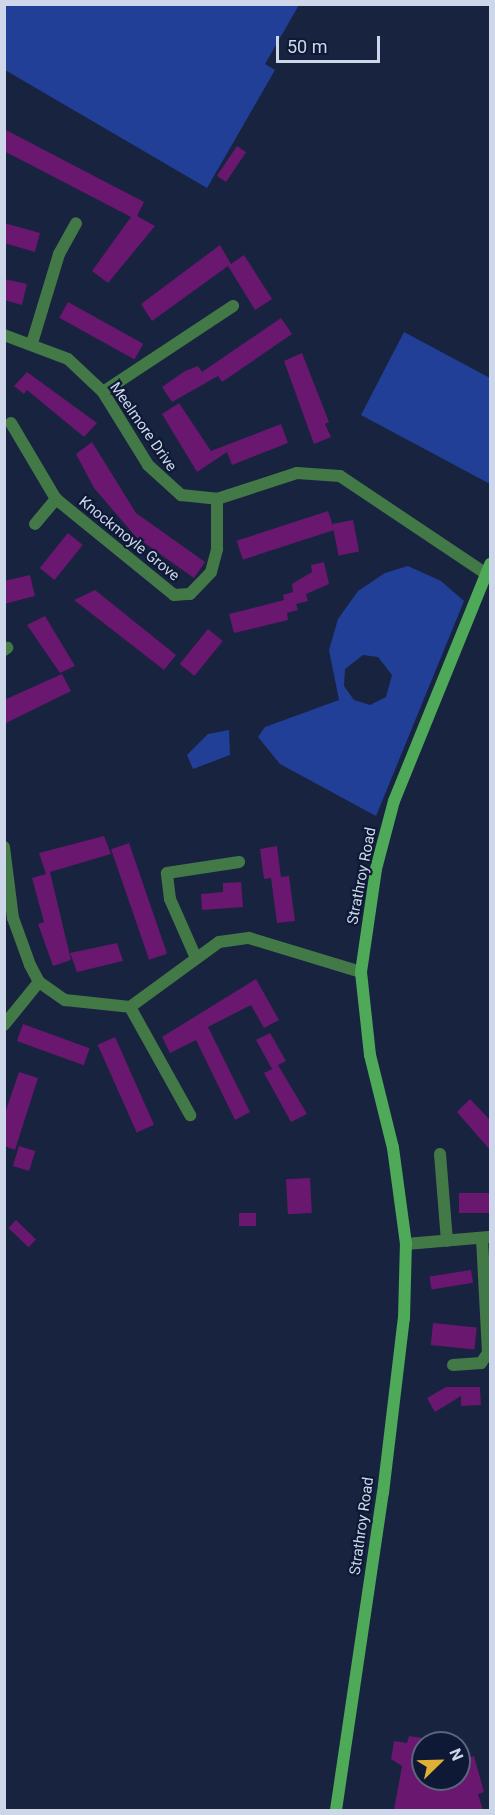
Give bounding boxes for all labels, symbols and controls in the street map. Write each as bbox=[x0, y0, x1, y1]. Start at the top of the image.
scale bar bbox=[279, 24, 382, 62]
text: 50 m bbox=[287, 36, 327, 57]
street label: Meelmore Drive bbox=[106, 379, 180, 475]
street label: Knockmoyle Grove bbox=[75, 493, 183, 585]
street label: Strathroy Road bbox=[344, 826, 380, 926]
street label: Strathroy Road bbox=[346, 1476, 378, 1576]
north arrow bbox=[411, 1731, 471, 1791]
text: N bbox=[445, 1746, 467, 1763]

